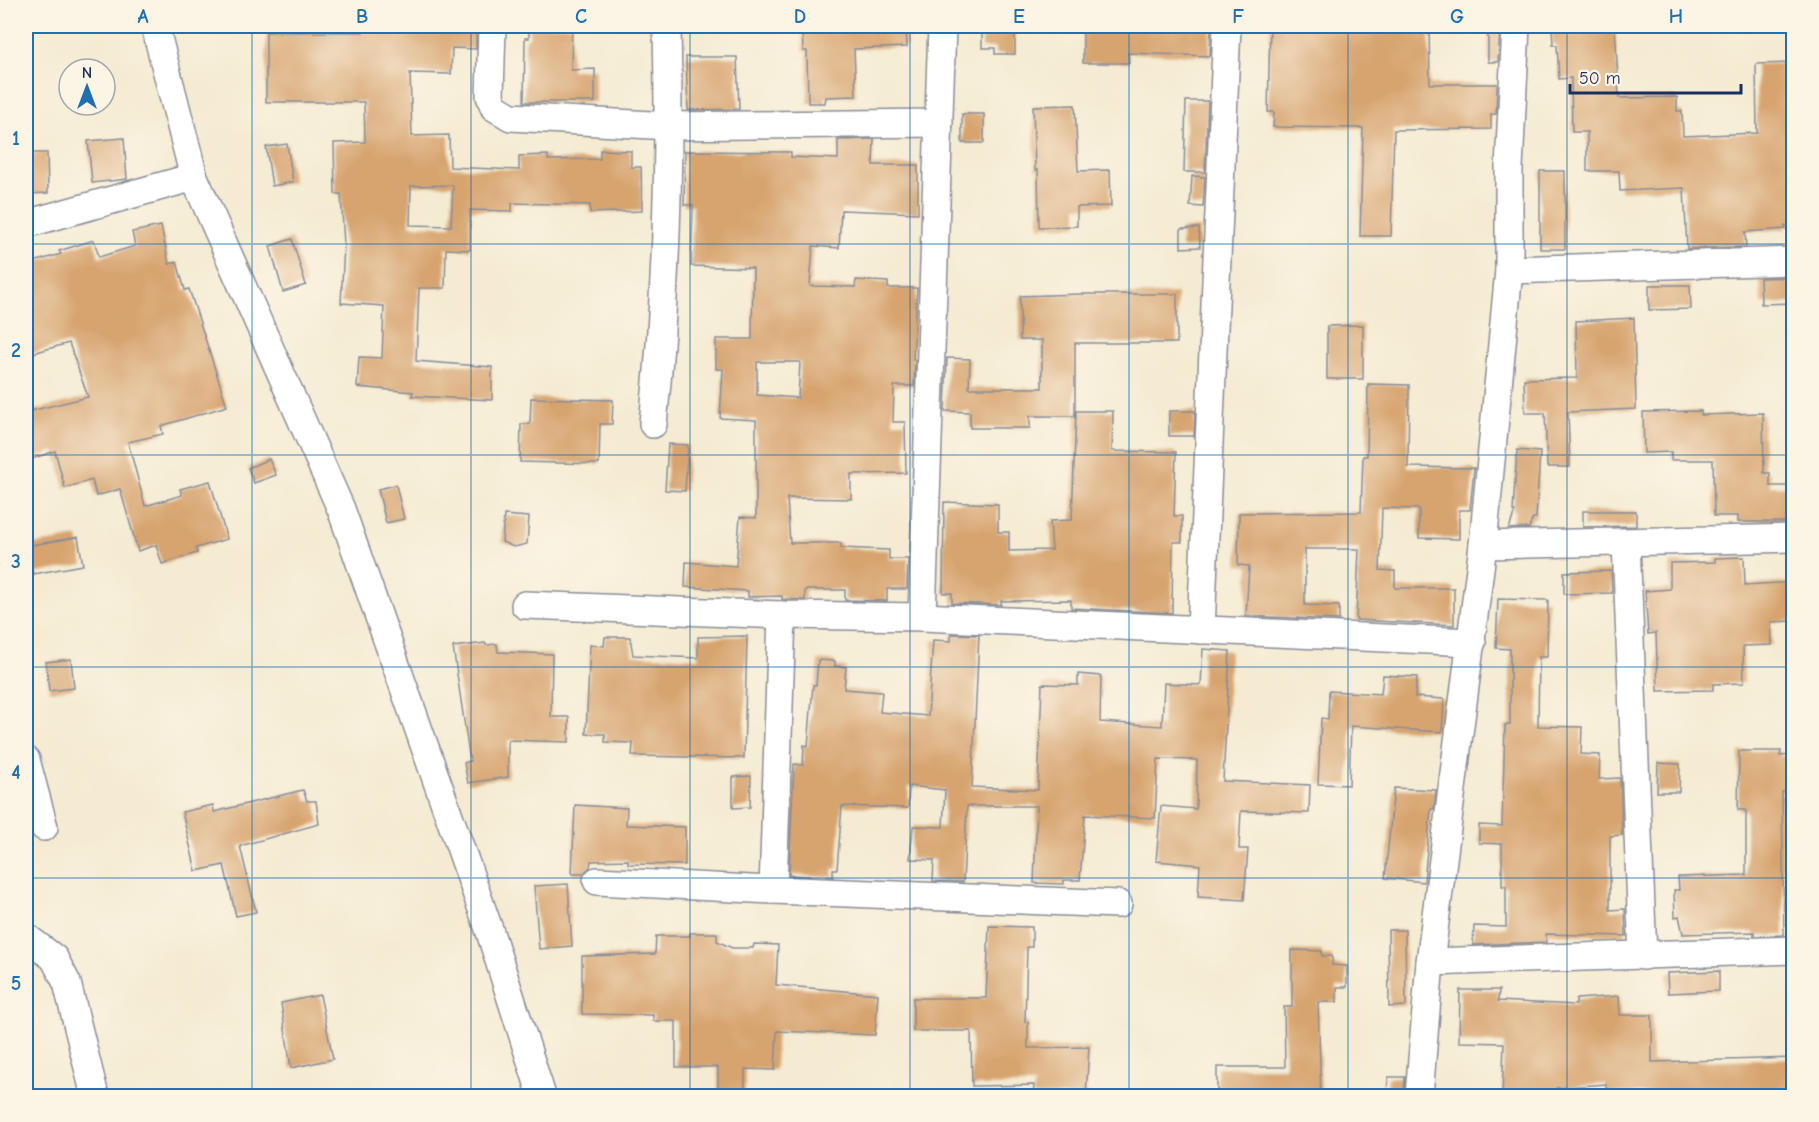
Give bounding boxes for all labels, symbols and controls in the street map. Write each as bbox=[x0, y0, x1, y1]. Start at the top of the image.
text: A bbox=[137, 5, 149, 28]
text: B bbox=[356, 5, 368, 28]
text: C bbox=[575, 5, 587, 28]
text: D bbox=[794, 5, 806, 28]
text: E bbox=[1013, 5, 1025, 28]
text: F bbox=[1232, 5, 1244, 28]
text: G bbox=[1450, 5, 1464, 28]
text: H bbox=[1669, 5, 1683, 28]
north arrow bbox=[57, 57, 117, 117]
scale bar bbox=[1570, 57, 1741, 95]
text: N bbox=[82, 64, 92, 82]
text: 50 m bbox=[1579, 68, 1621, 89]
text: 1 bbox=[12, 127, 20, 150]
text: 2 bbox=[11, 339, 21, 362]
text: 3 bbox=[11, 550, 21, 573]
text: 4 bbox=[11, 761, 21, 784]
text: 5 bbox=[11, 972, 21, 995]

